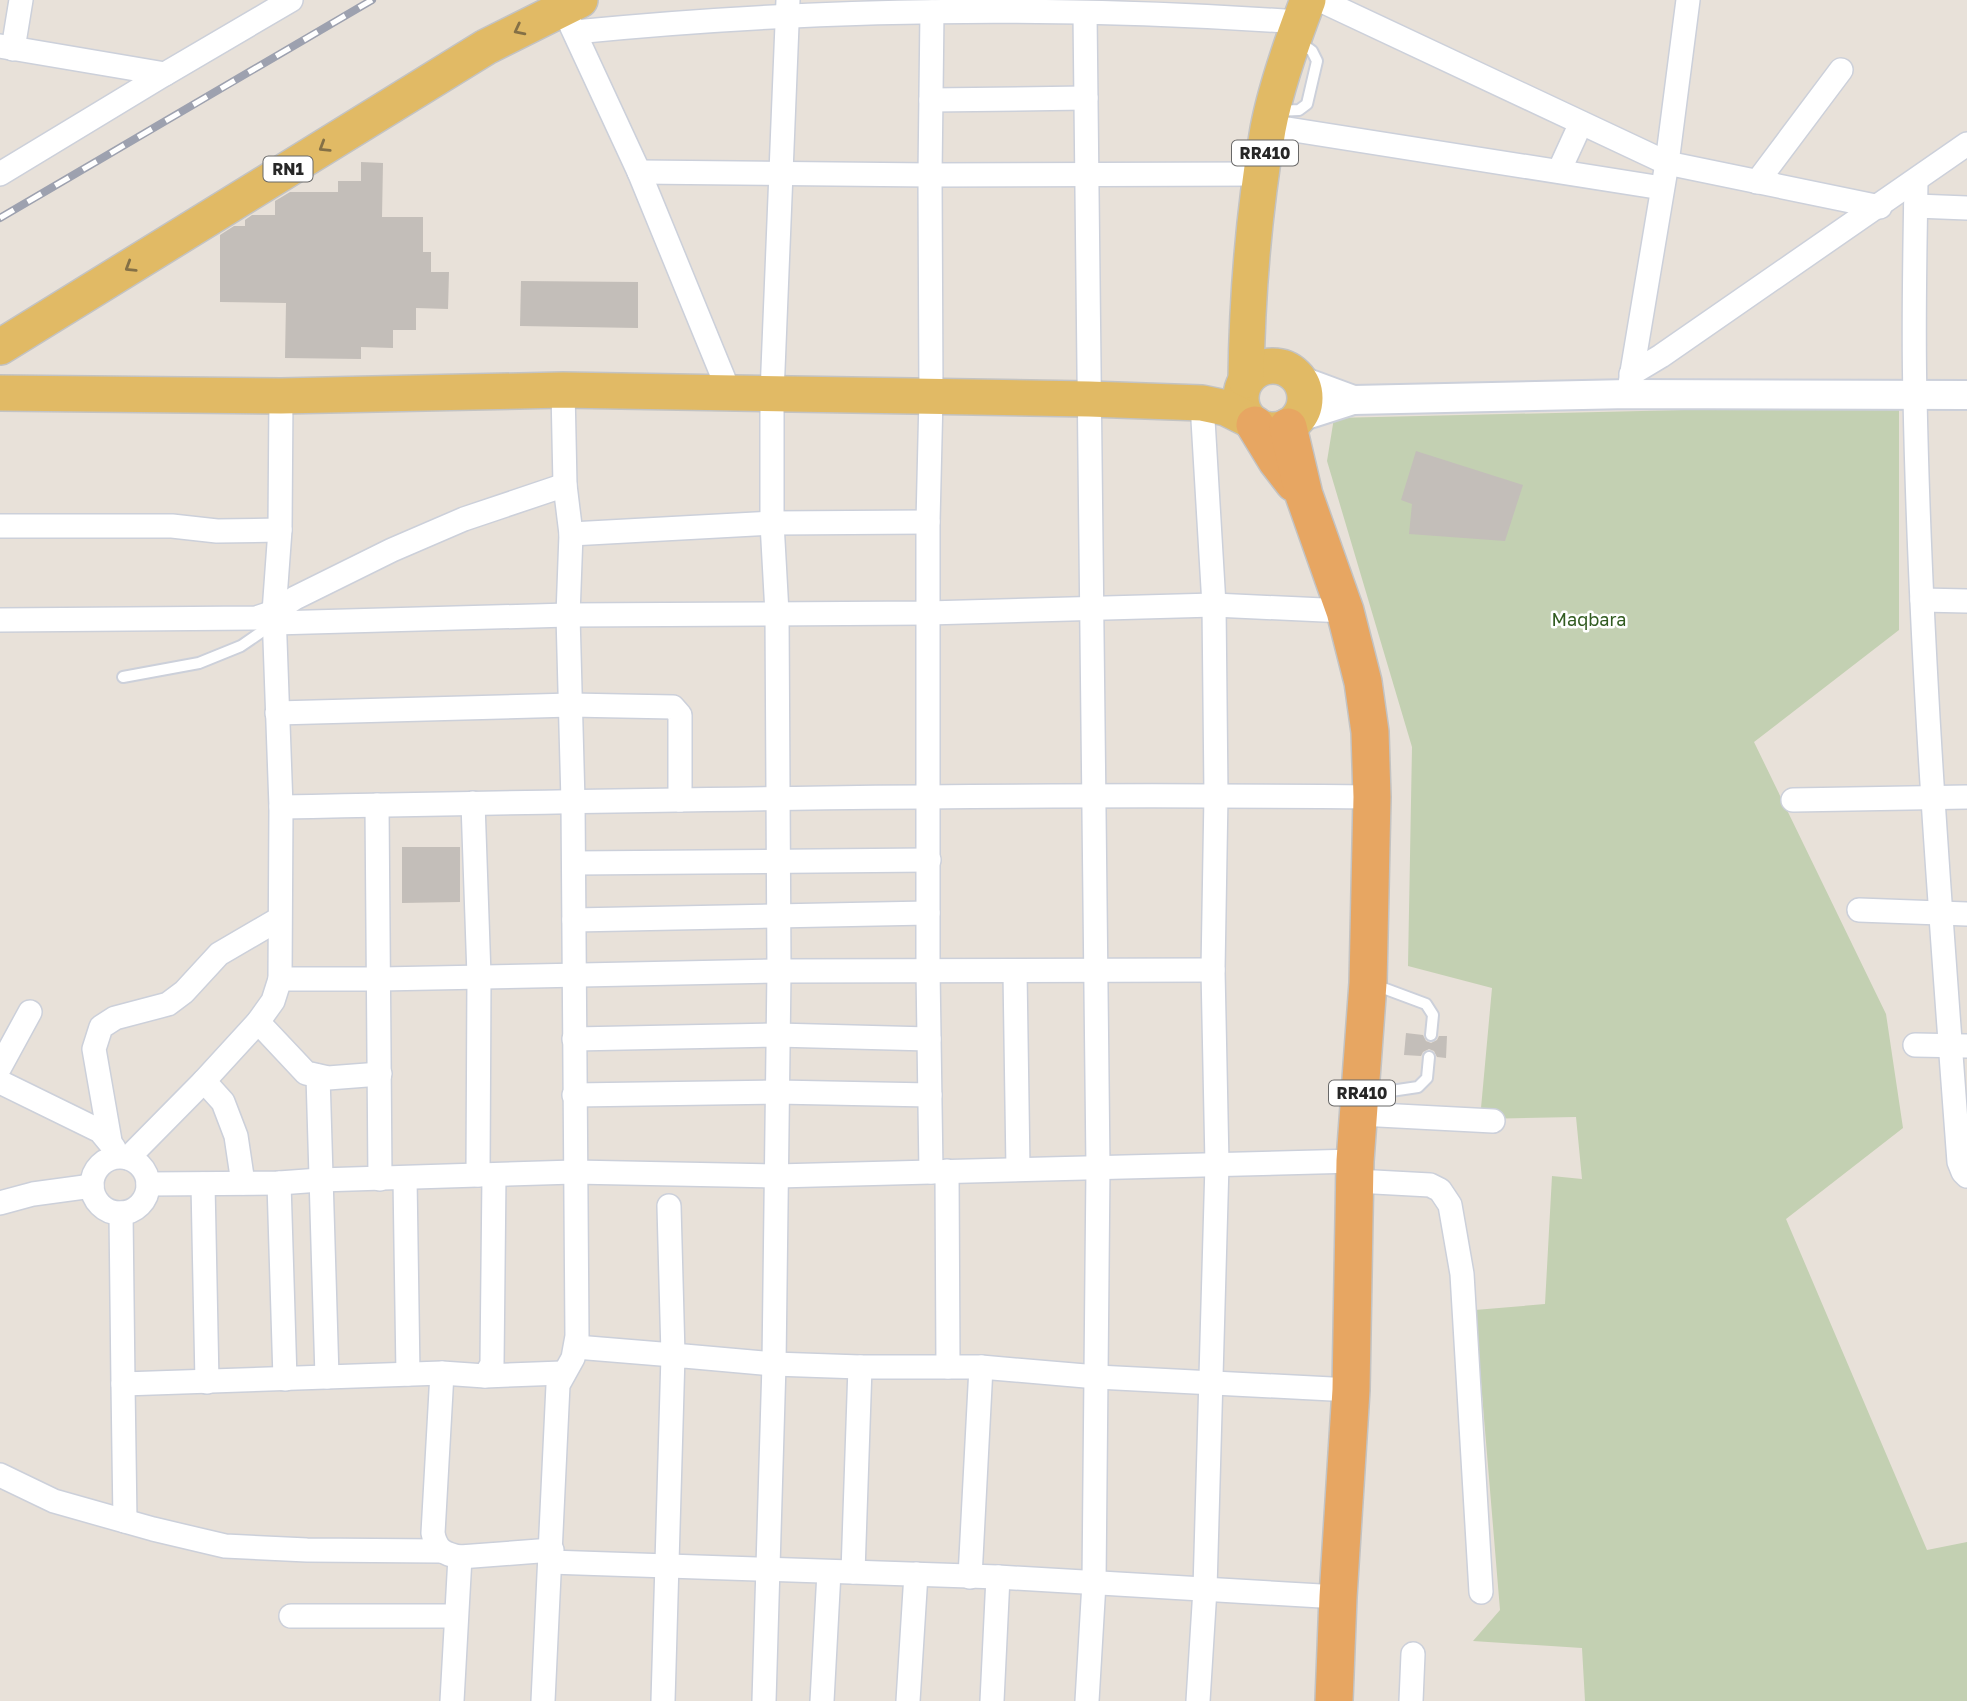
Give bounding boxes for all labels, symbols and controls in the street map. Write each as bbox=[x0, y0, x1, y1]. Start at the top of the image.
one-way arrow bbox=[514, 22, 526, 36]
one-way arrow bbox=[318, 139, 331, 152]
road number: RR410 bbox=[1232, 140, 1298, 166]
road number: RN1 bbox=[264, 156, 312, 182]
one-way arrow bbox=[125, 258, 138, 271]
park label: Maqbara bbox=[1552, 608, 1626, 630]
road number: RR410 bbox=[1329, 1080, 1395, 1106]

